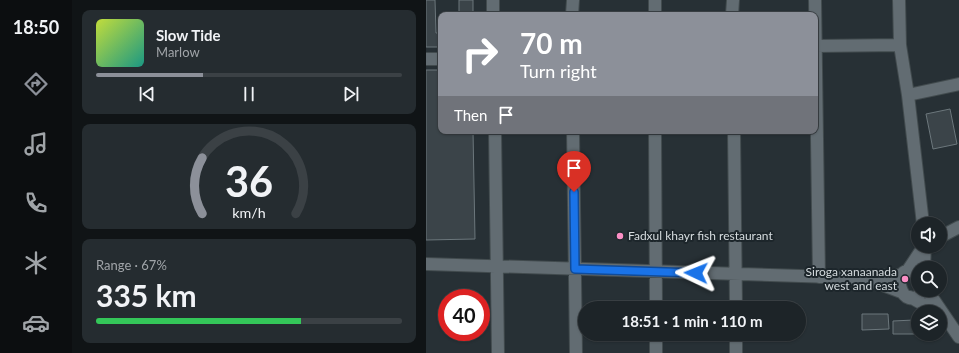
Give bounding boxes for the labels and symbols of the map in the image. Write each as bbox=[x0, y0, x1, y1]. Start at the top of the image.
pin bbox=[557, 151, 591, 192]
place label: Fadxul khayr fish restaurant bbox=[628, 228, 773, 243]
marker: Fadxul khayr fish restaurant bbox=[615, 231, 625, 241]
position arrow bbox=[675, 252, 717, 294]
place label: Siroga xanaanada west and east bbox=[806, 264, 898, 293]
marker: Siroga xanaanada west and east bbox=[900, 274, 910, 284]
speed limit sign: 40 bbox=[438, 289, 490, 341]

